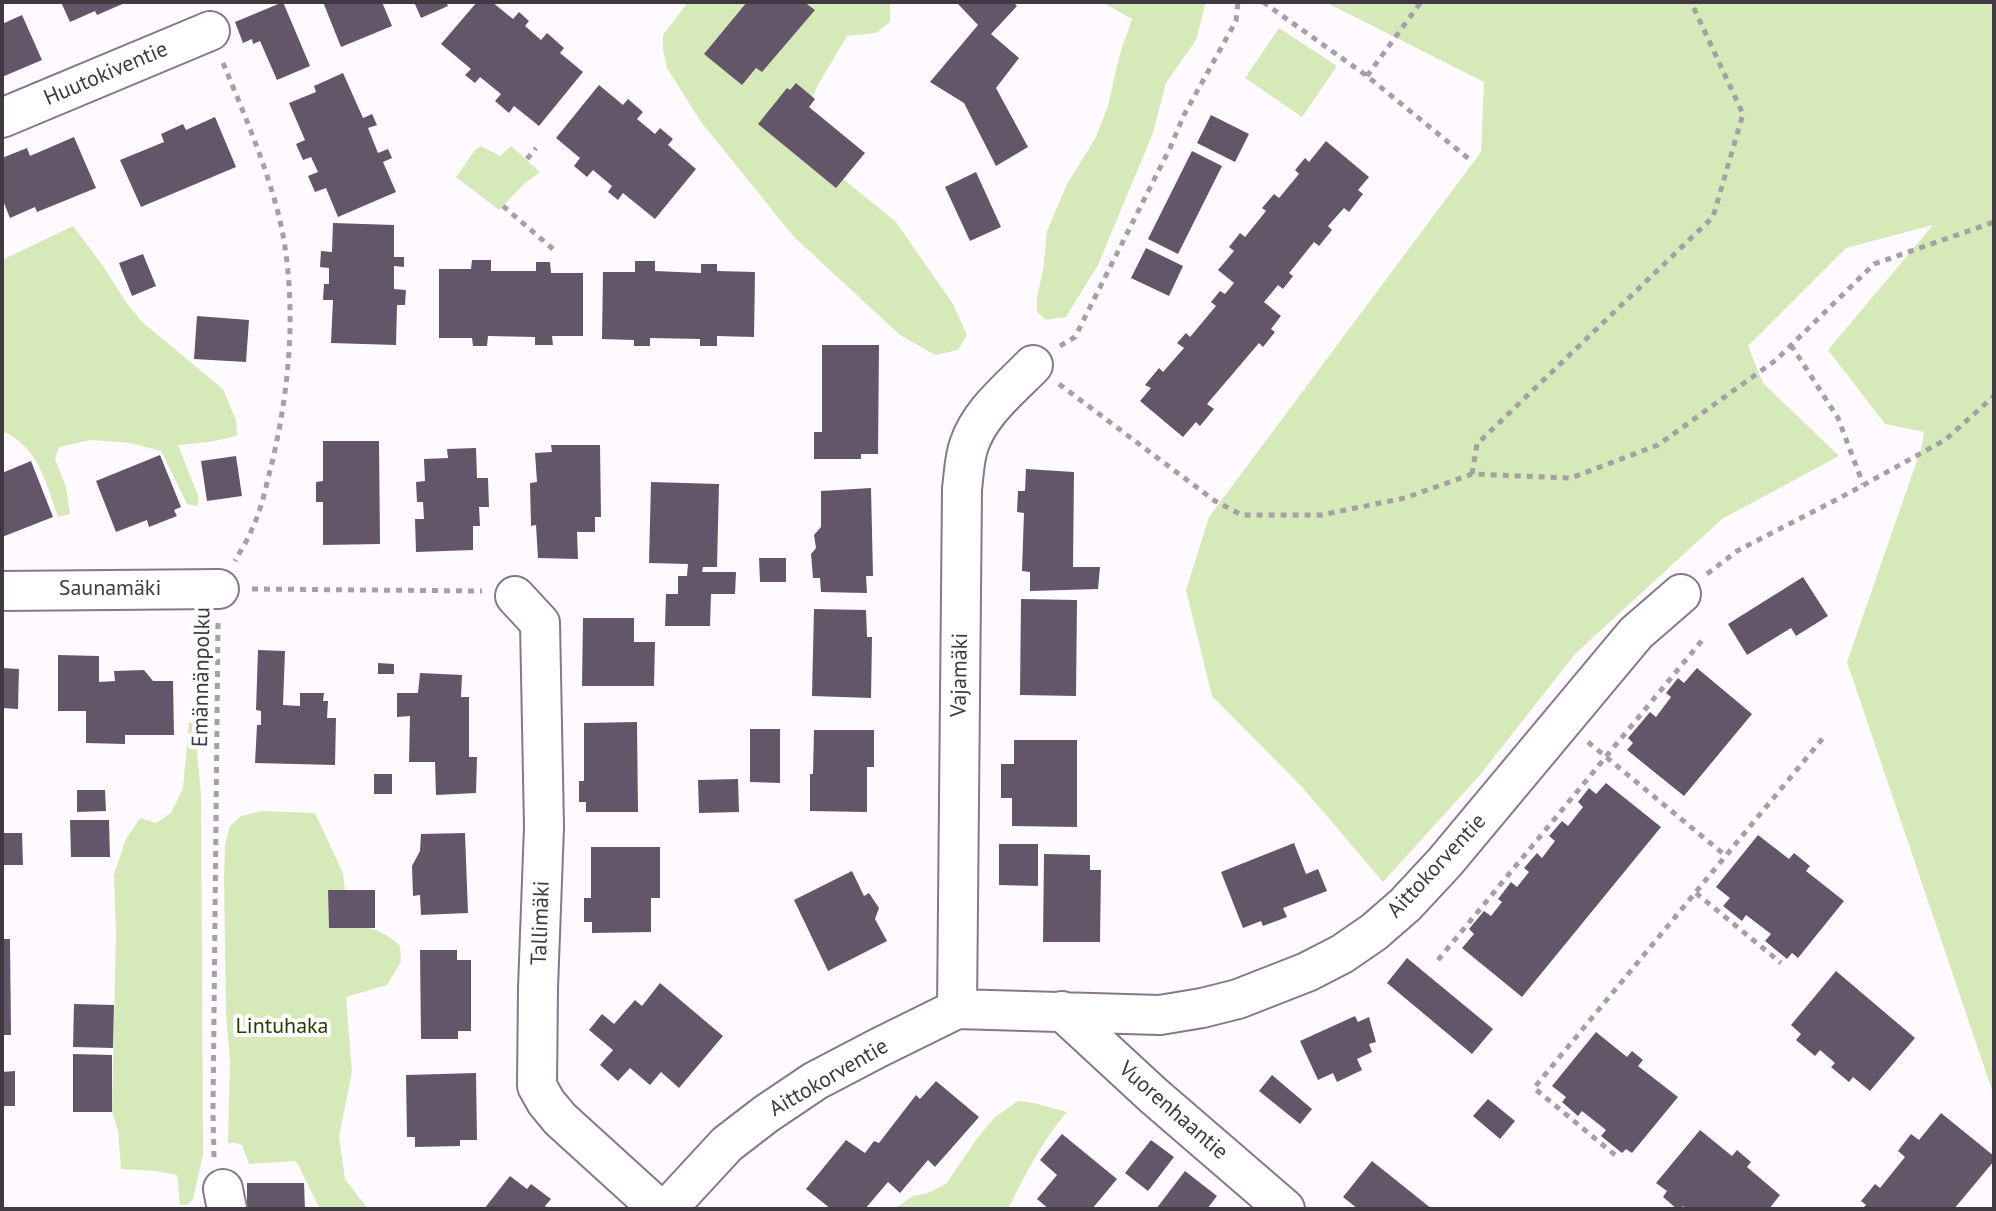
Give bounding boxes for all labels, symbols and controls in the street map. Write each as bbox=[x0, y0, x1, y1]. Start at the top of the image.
street label: Huutokiventie bbox=[40, 36, 172, 112]
street label: Saunamäki bbox=[59, 576, 161, 602]
street label: Emännänpolku bbox=[188, 607, 216, 747]
street label: Vajamäki bbox=[946, 633, 974, 717]
street label: Aittokorventie bbox=[1382, 808, 1492, 924]
street label: Tallimäki bbox=[526, 880, 556, 966]
park label: Lintuhaka bbox=[235, 1014, 329, 1040]
street label: Aittokorventie bbox=[765, 1033, 893, 1123]
street label: Vuorenhaantie bbox=[1113, 1056, 1233, 1166]

